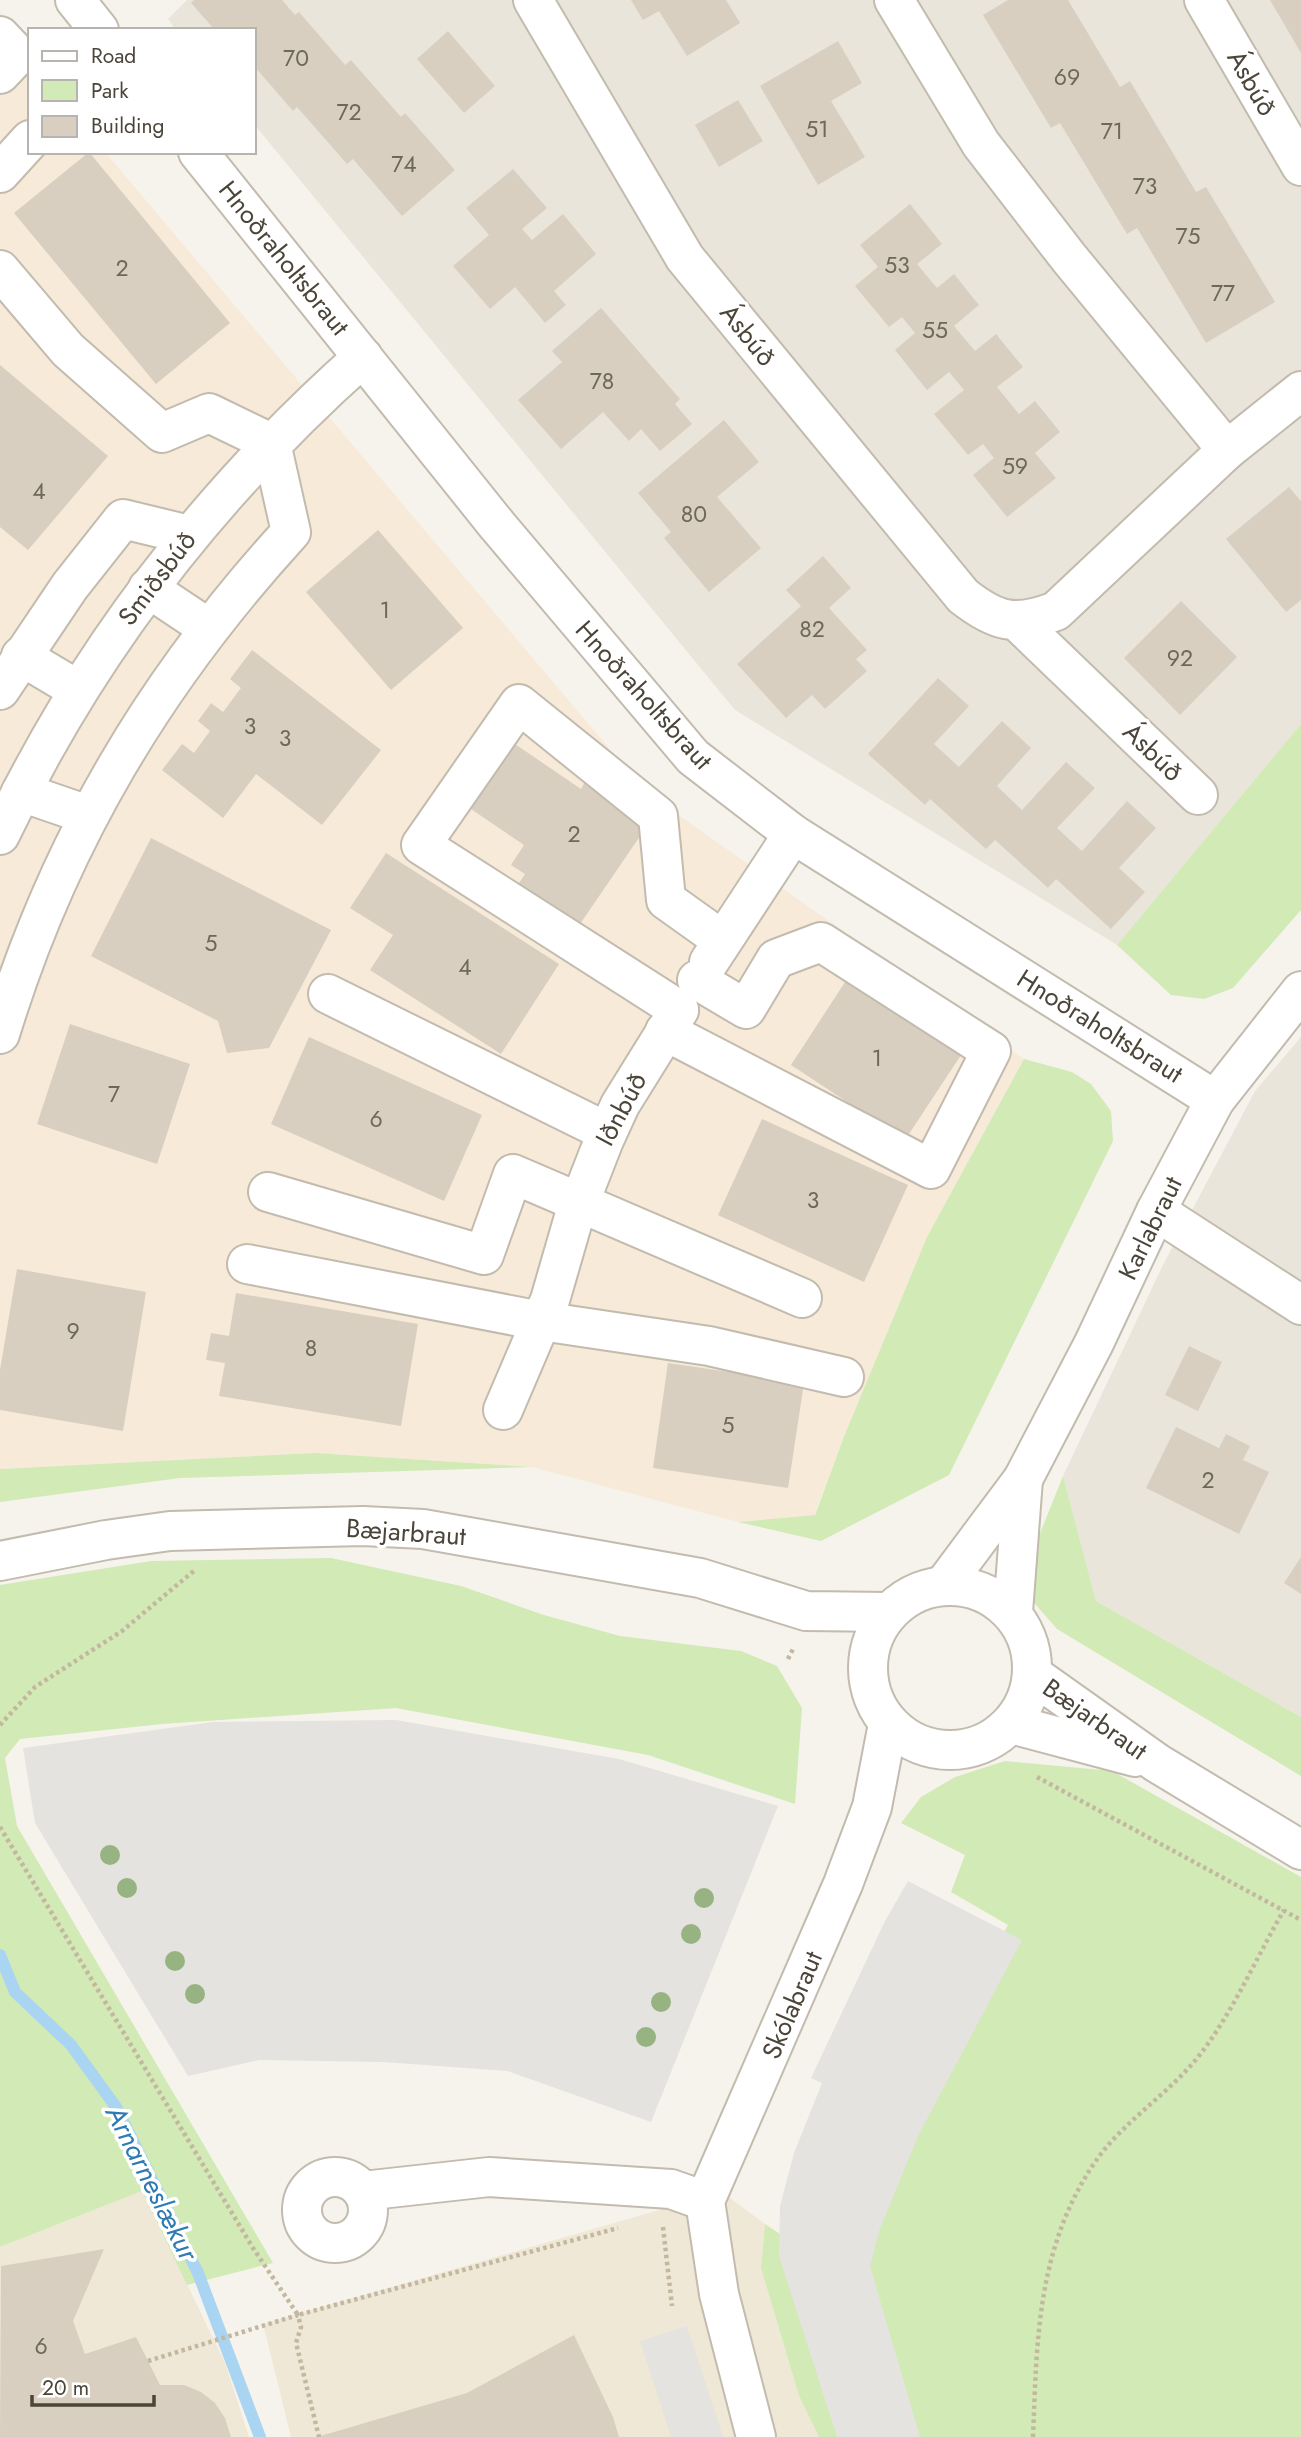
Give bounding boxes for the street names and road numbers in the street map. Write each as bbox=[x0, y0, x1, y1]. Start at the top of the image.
street label: Ásbúð bbox=[1218, 43, 1286, 123]
street label: Hnoðraholtsbraut bbox=[210, 172, 359, 344]
street label: Ásbúð bbox=[711, 295, 785, 375]
street label: Smiðsbúð bbox=[109, 523, 205, 633]
street label: Hnoðraholtsbraut bbox=[566, 612, 722, 779]
street label: Ásbúð bbox=[1114, 714, 1192, 790]
street label: Hnoðraholtsbraut bbox=[1010, 960, 1191, 1093]
street label: Iðnbúð bbox=[586, 1065, 656, 1153]
street label: Karlabraut bbox=[1109, 1169, 1192, 1286]
street label: Bæjarbraut bbox=[345, 1509, 468, 1555]
street label: Bæjarbraut bbox=[1035, 1669, 1156, 1769]
street label: Skólabraut bbox=[752, 1944, 832, 2065]

